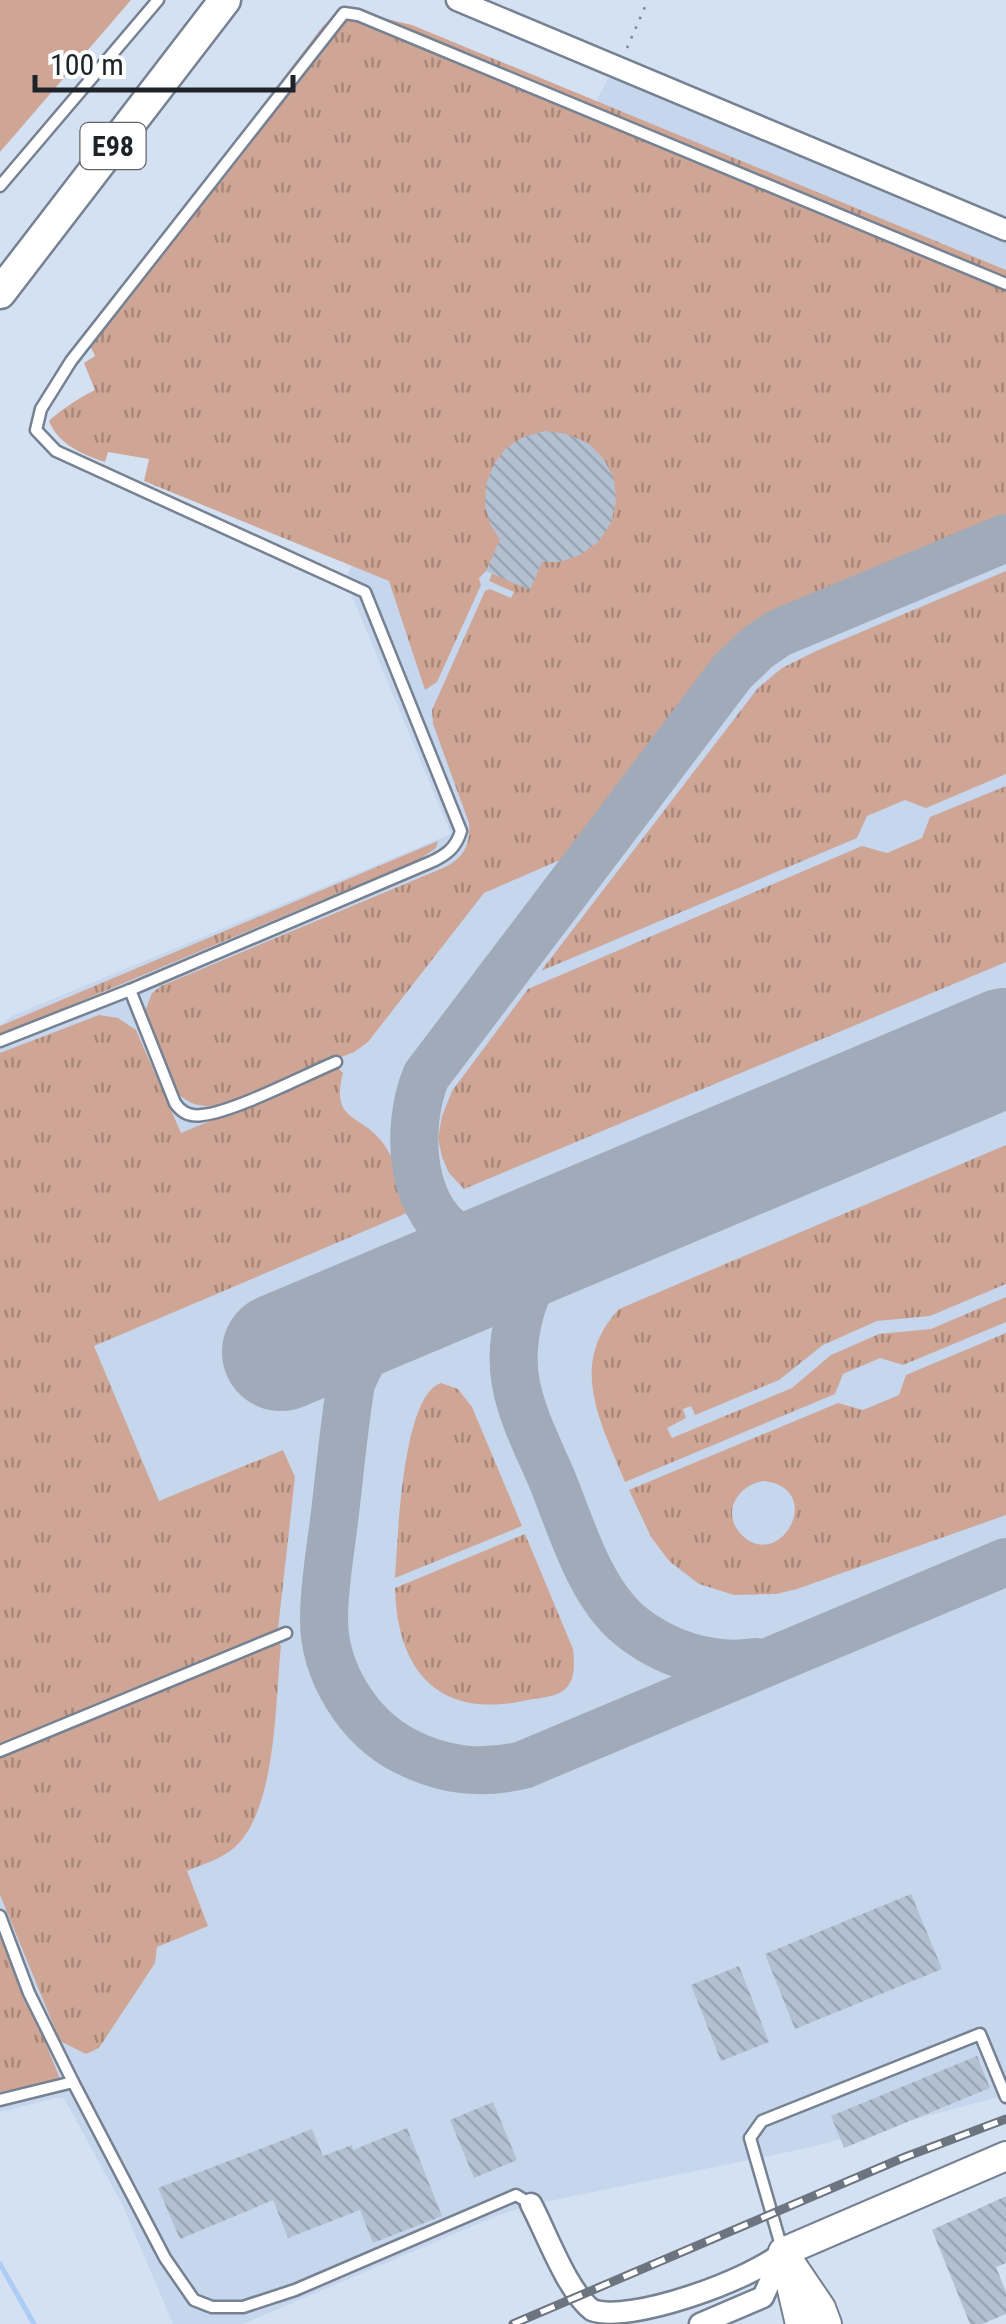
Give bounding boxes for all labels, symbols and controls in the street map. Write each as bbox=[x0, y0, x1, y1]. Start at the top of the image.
scale bar bbox=[35, 30, 292, 92]
text: 100 m bbox=[50, 47, 124, 82]
road number: E98 bbox=[80, 123, 146, 169]

